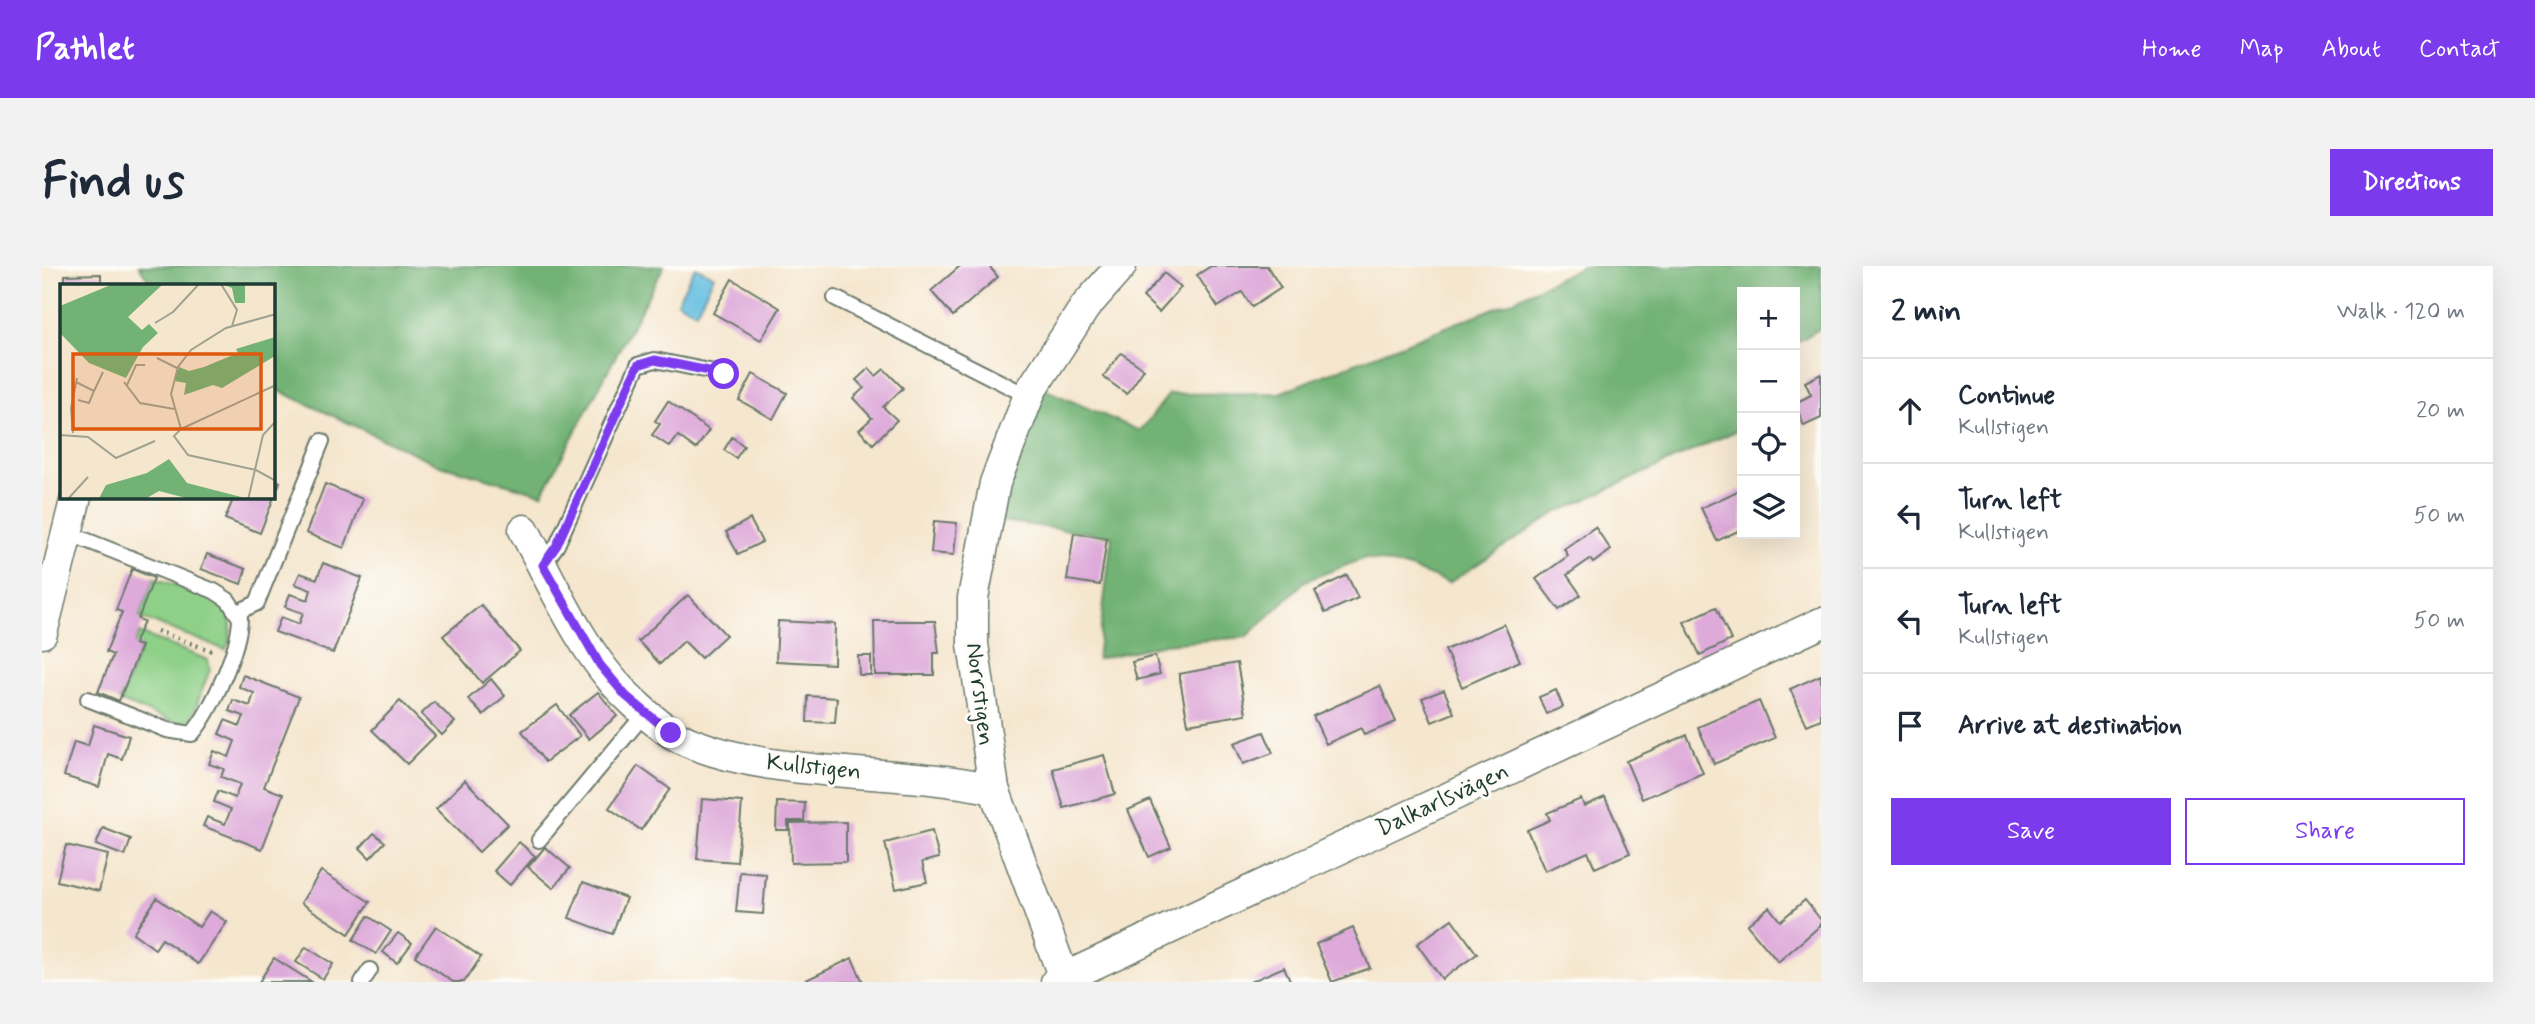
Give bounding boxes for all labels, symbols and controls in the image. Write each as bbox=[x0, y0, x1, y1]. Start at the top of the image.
text: Pathlet bbox=[35, 27, 135, 71]
text: Home bbox=[2142, 34, 2202, 65]
text: Map bbox=[2240, 34, 2284, 65]
text: About bbox=[2322, 34, 2381, 65]
text: Contact bbox=[2419, 34, 2500, 65]
button: Directions bbox=[2330, 149, 2493, 216]
text: Find us bbox=[42, 150, 185, 215]
inset map bbox=[60, 284, 275, 499]
map controls bbox=[1737, 287, 1800, 539]
button: + bbox=[1737, 287, 1800, 350]
text: 2 min bbox=[1891, 292, 1961, 331]
text: Walk · 120 m bbox=[2337, 297, 2465, 327]
button: − bbox=[1737, 350, 1800, 413]
route start bbox=[708, 358, 739, 389]
text: Continue bbox=[1958, 379, 2055, 413]
icon: ahead bbox=[1891, 392, 1929, 430]
text: 20 m bbox=[2416, 396, 2465, 426]
button: locate bbox=[1737, 413, 1800, 476]
text: Kullstigen bbox=[1958, 413, 2049, 443]
button: layers bbox=[1737, 476, 1800, 539]
text: Turn left bbox=[1958, 484, 2062, 518]
icon: left bbox=[1891, 497, 1929, 535]
text: 50 m bbox=[2414, 501, 2465, 531]
text: Kullstigen bbox=[1958, 518, 2049, 548]
text: Turn left bbox=[1958, 589, 2062, 623]
icon: left bbox=[1891, 602, 1929, 640]
text: 50 m bbox=[2414, 606, 2465, 636]
text: Kullstigen bbox=[1958, 623, 2049, 653]
street label: Norrstigen bbox=[958, 641, 1001, 747]
icon: arrive bbox=[1891, 707, 1929, 745]
text: Arrive at destination bbox=[1958, 709, 2182, 743]
route end bbox=[655, 717, 686, 748]
street label: Kullstigen bbox=[765, 747, 863, 788]
street label: Dalkarlsvägen bbox=[1371, 756, 1514, 845]
button: Save bbox=[1891, 798, 2171, 865]
button: Share bbox=[2185, 798, 2465, 865]

